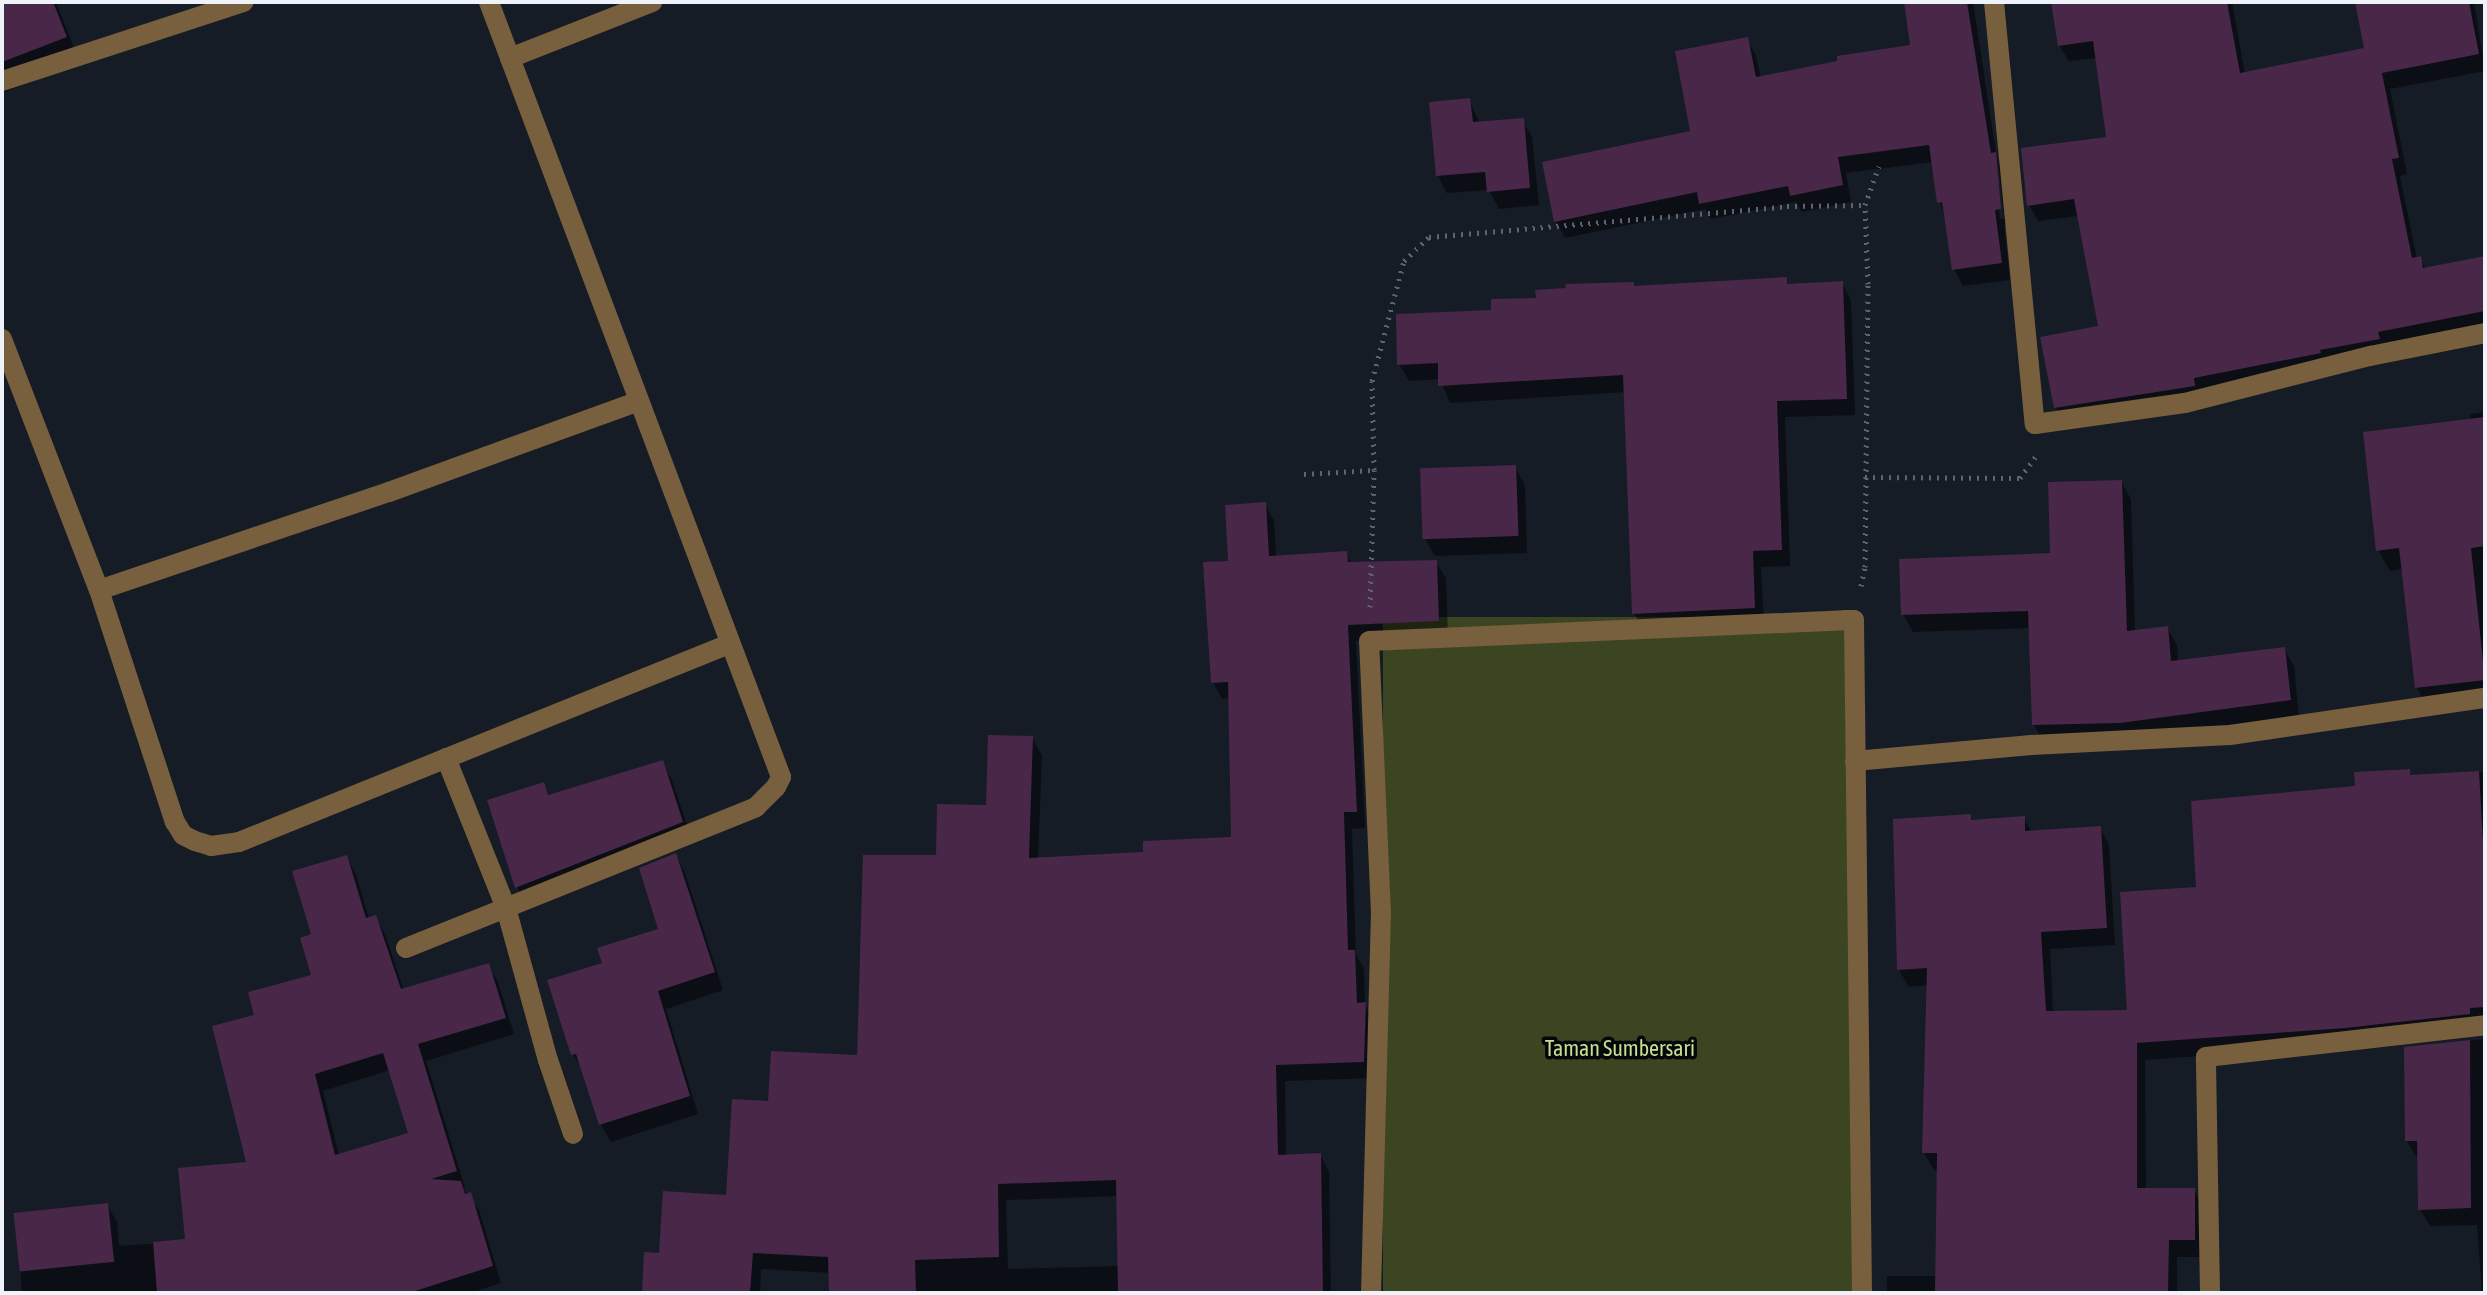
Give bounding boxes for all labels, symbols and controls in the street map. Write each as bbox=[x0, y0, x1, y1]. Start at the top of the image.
park label: Taman Sumbersari bbox=[1545, 1036, 1695, 1062]

